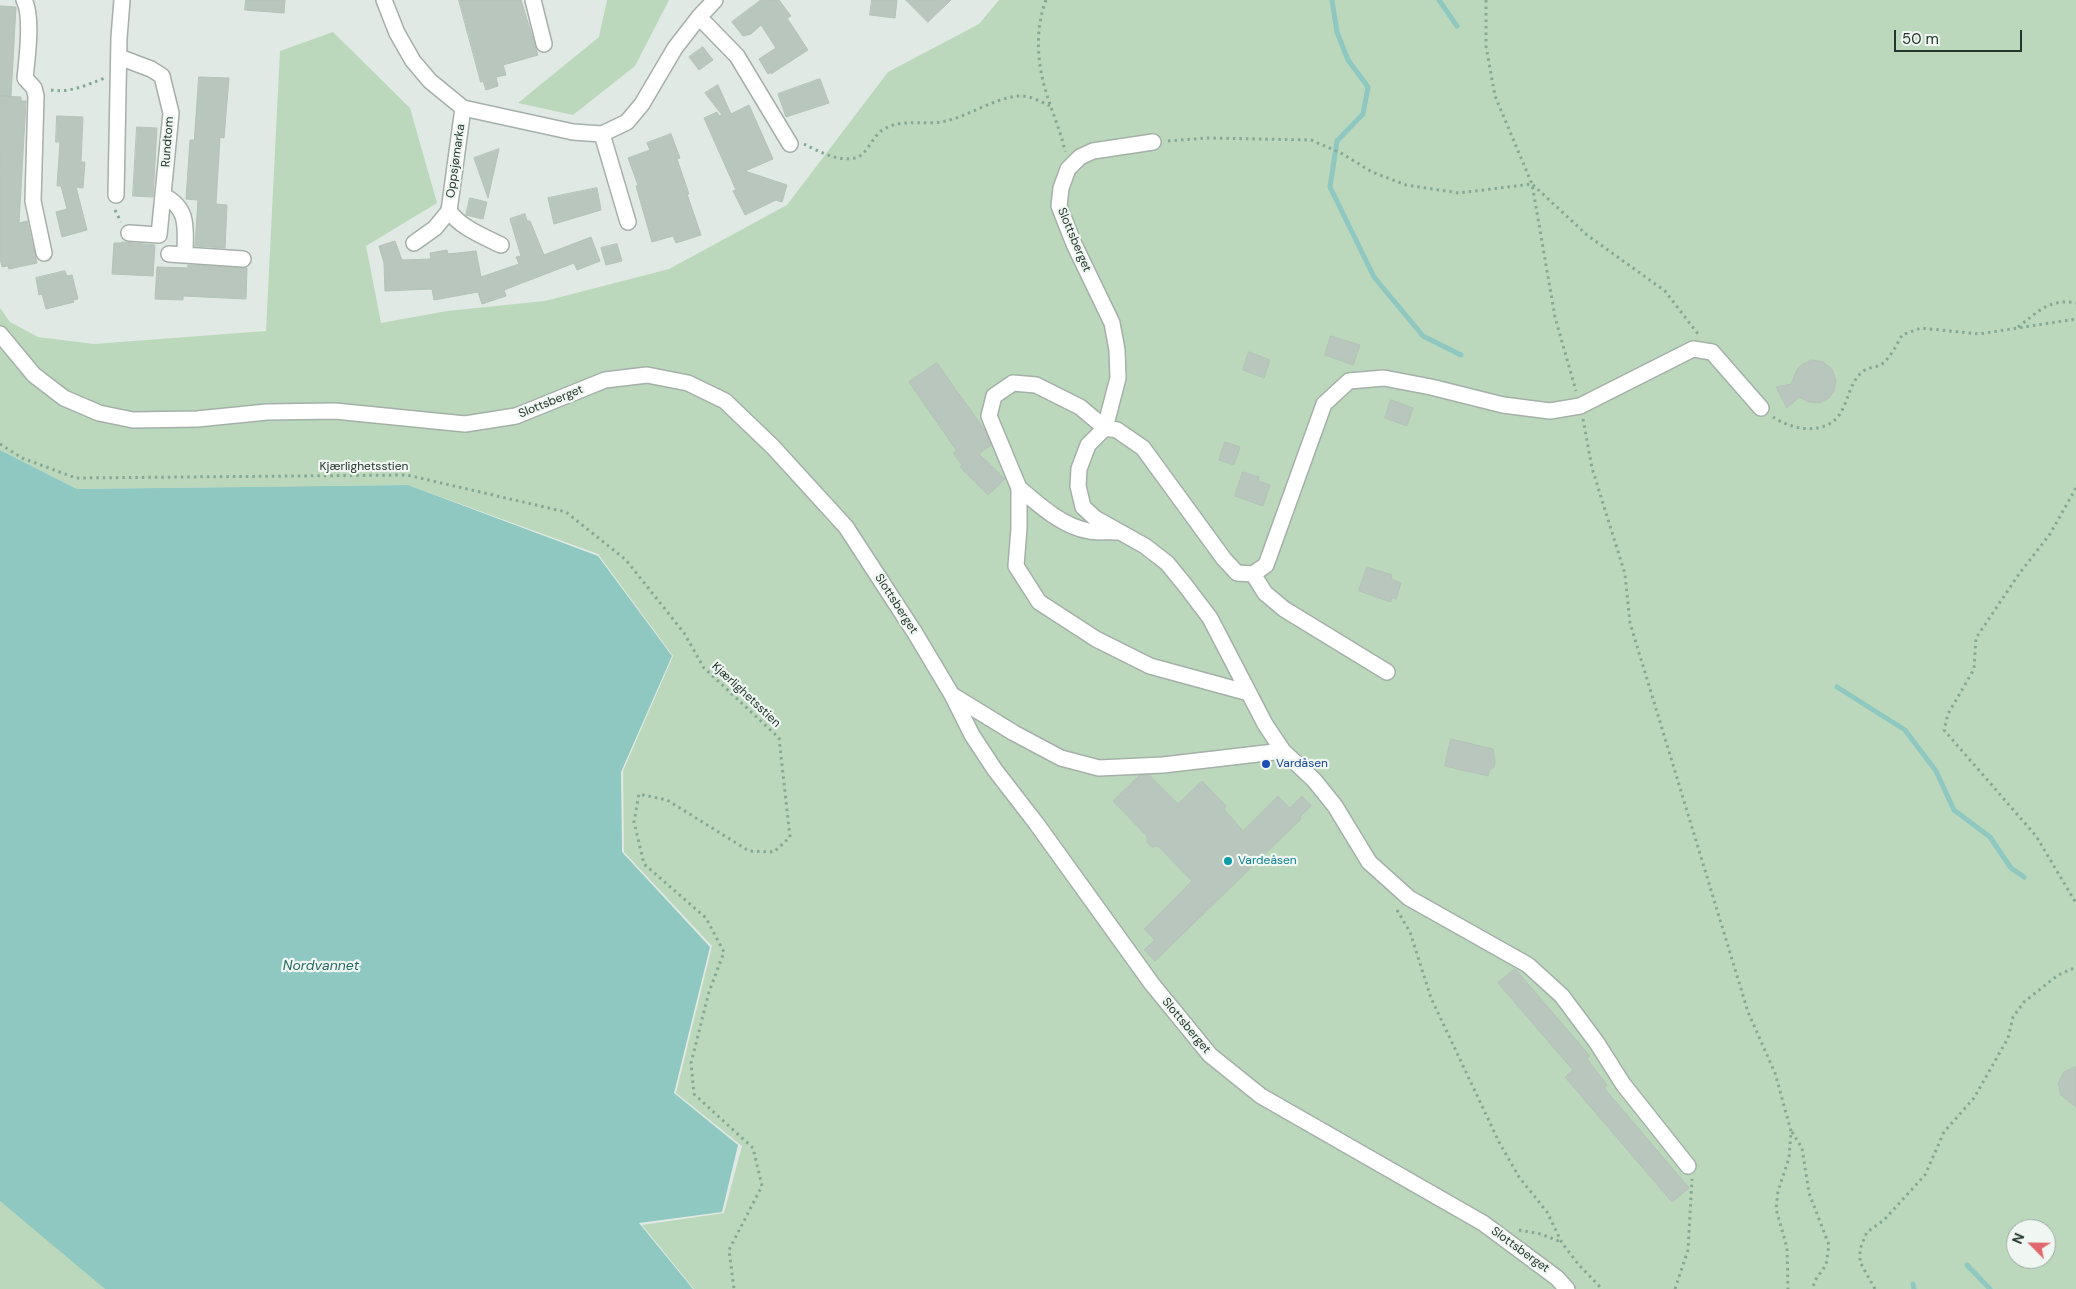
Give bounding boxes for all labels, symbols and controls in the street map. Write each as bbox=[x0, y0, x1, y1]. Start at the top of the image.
scale bar bbox=[1896, 20, 2024, 52]
text: 50 m bbox=[1902, 29, 1939, 49]
street label: Rundtom bbox=[159, 116, 177, 168]
street label: Oppsjømarka bbox=[444, 123, 468, 199]
street label: Slottsberget bbox=[1054, 206, 1094, 274]
street label: Slottsberget bbox=[517, 383, 585, 421]
street label: Kjærlighetsstien bbox=[320, 460, 408, 474]
street label: Slottsberget bbox=[871, 571, 921, 637]
street label: Kjærlighetsstien bbox=[709, 659, 783, 731]
place label: Vardåsen bbox=[1276, 757, 1328, 771]
marker: Vardåsen bbox=[1260, 758, 1272, 770]
place label: Vardeåsen bbox=[1238, 854, 1297, 868]
marker: Vardeåsen bbox=[1222, 855, 1234, 867]
water label: Nordvannet bbox=[283, 958, 359, 974]
street label: Slottsberget bbox=[1159, 995, 1213, 1057]
north arrow bbox=[2006, 1219, 2056, 1269]
street label: Slottsberget bbox=[1488, 1224, 1552, 1276]
text: N bbox=[2008, 1230, 2028, 1247]

